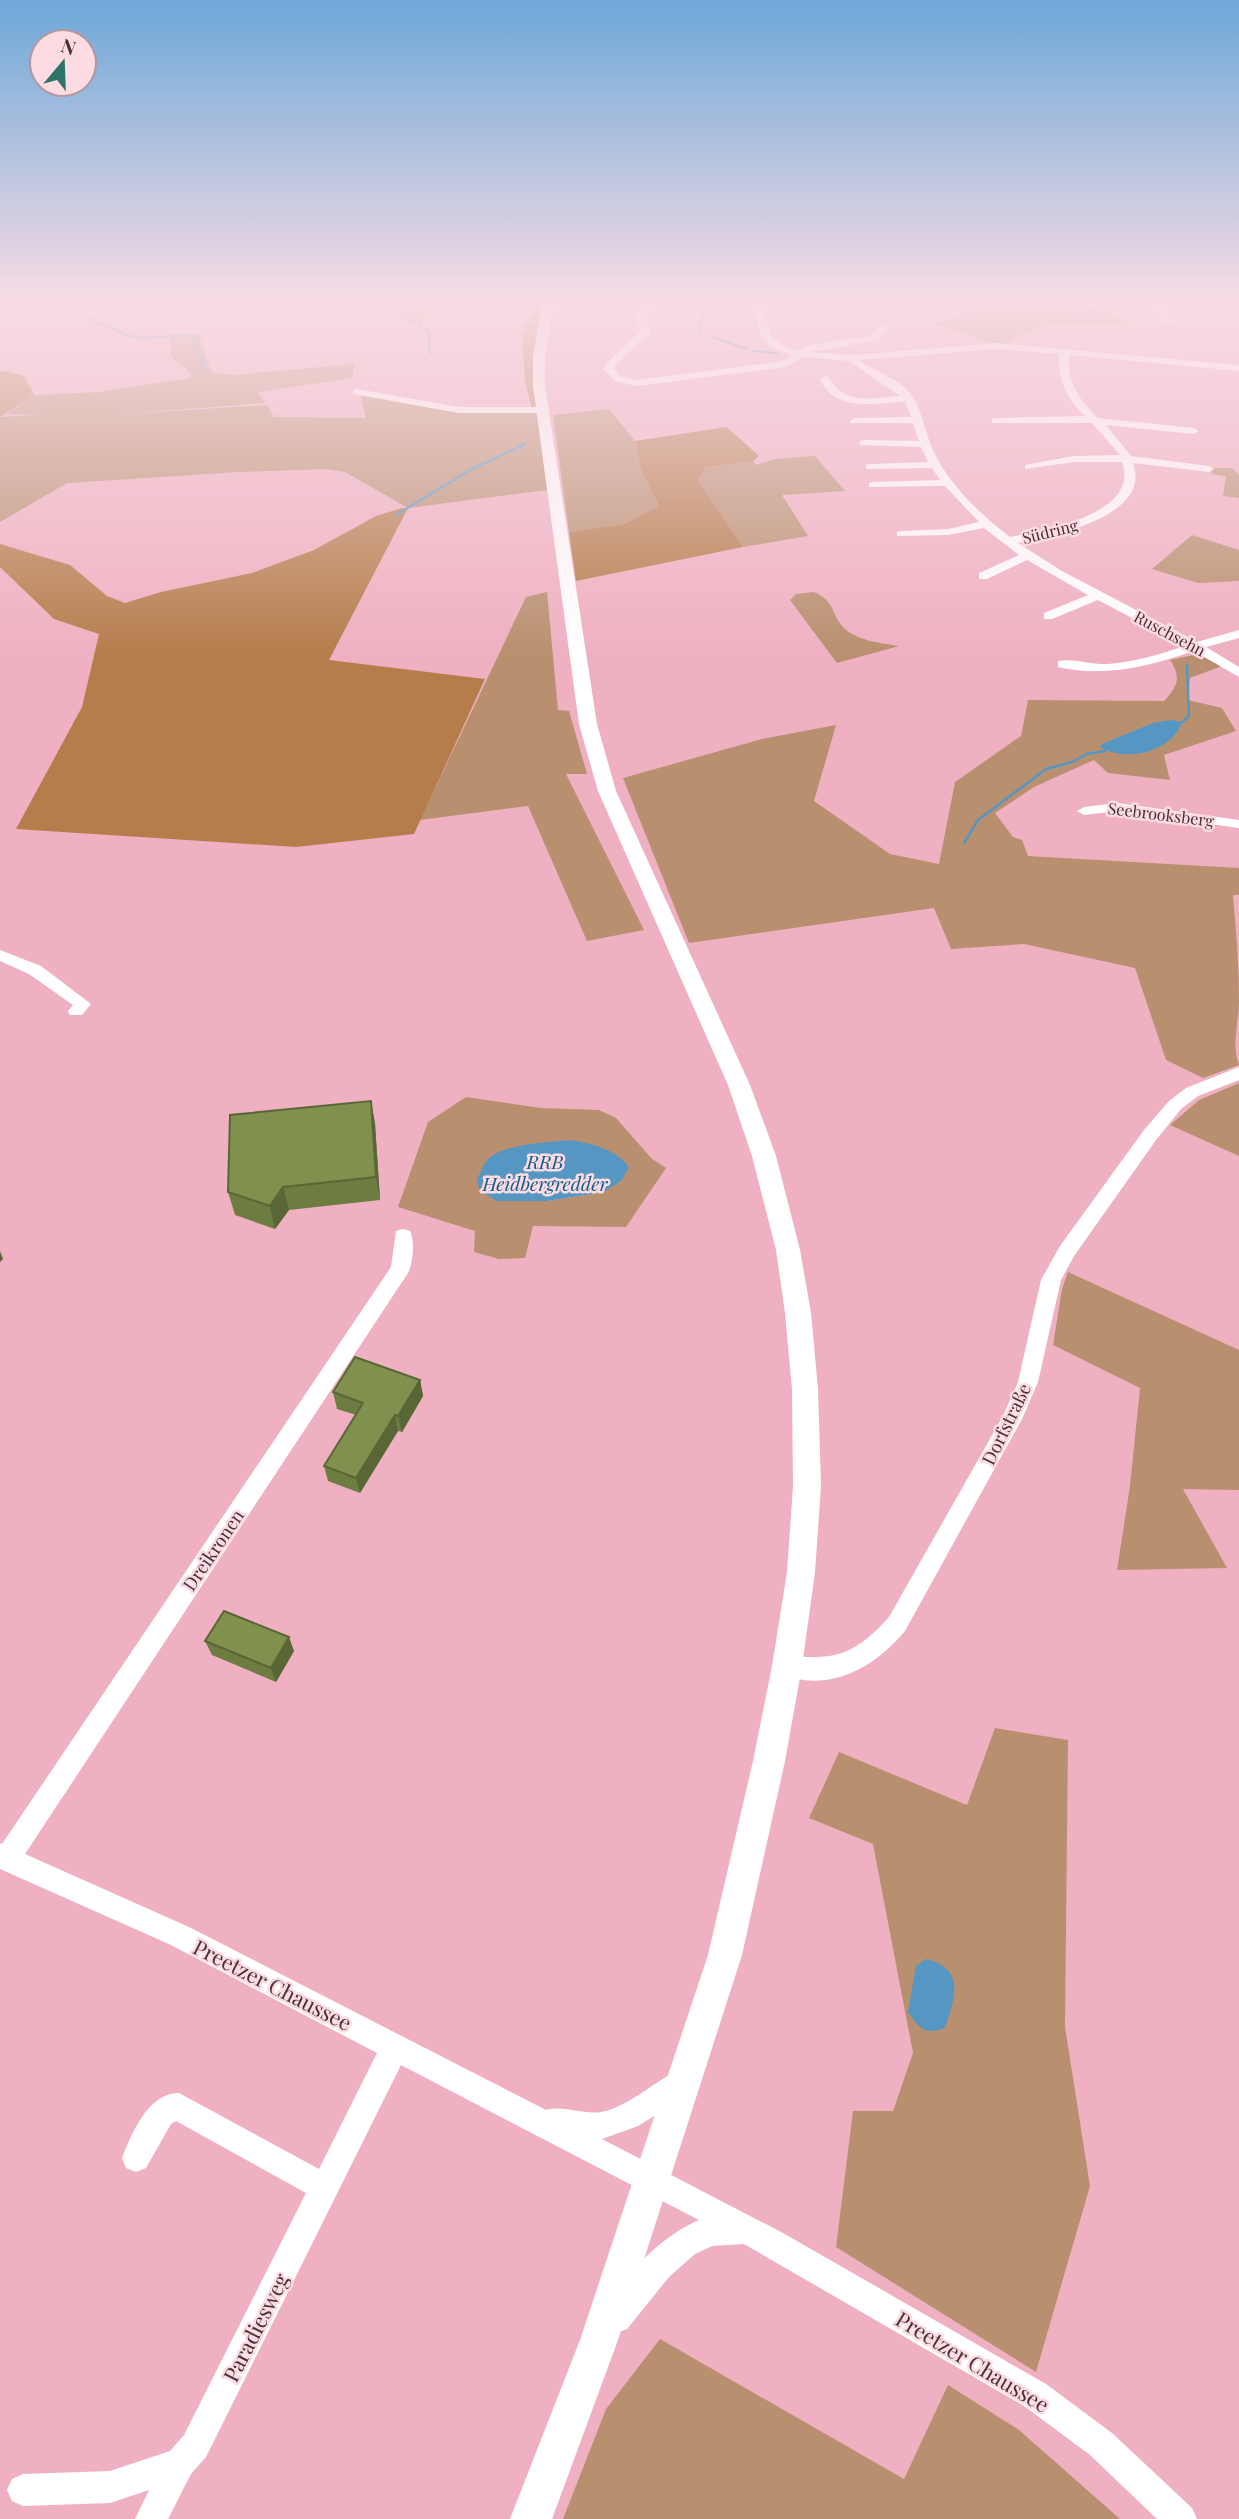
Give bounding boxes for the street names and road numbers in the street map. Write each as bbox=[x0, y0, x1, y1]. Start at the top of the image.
street label: Südring bbox=[1020, 514, 1081, 548]
street label: Ruschsehn bbox=[1131, 605, 1210, 661]
street label: Seebrooksberg bbox=[1107, 797, 1216, 831]
street label: Dorfstraße bbox=[976, 1379, 1036, 1469]
street label: Dreikronen bbox=[177, 1505, 249, 1595]
street label: Preetzer Chaussee bbox=[189, 1932, 357, 2036]
street label: Paradiesweg bbox=[216, 2268, 294, 2386]
street label: Preetzer Chaussee bbox=[891, 2304, 1055, 2418]

